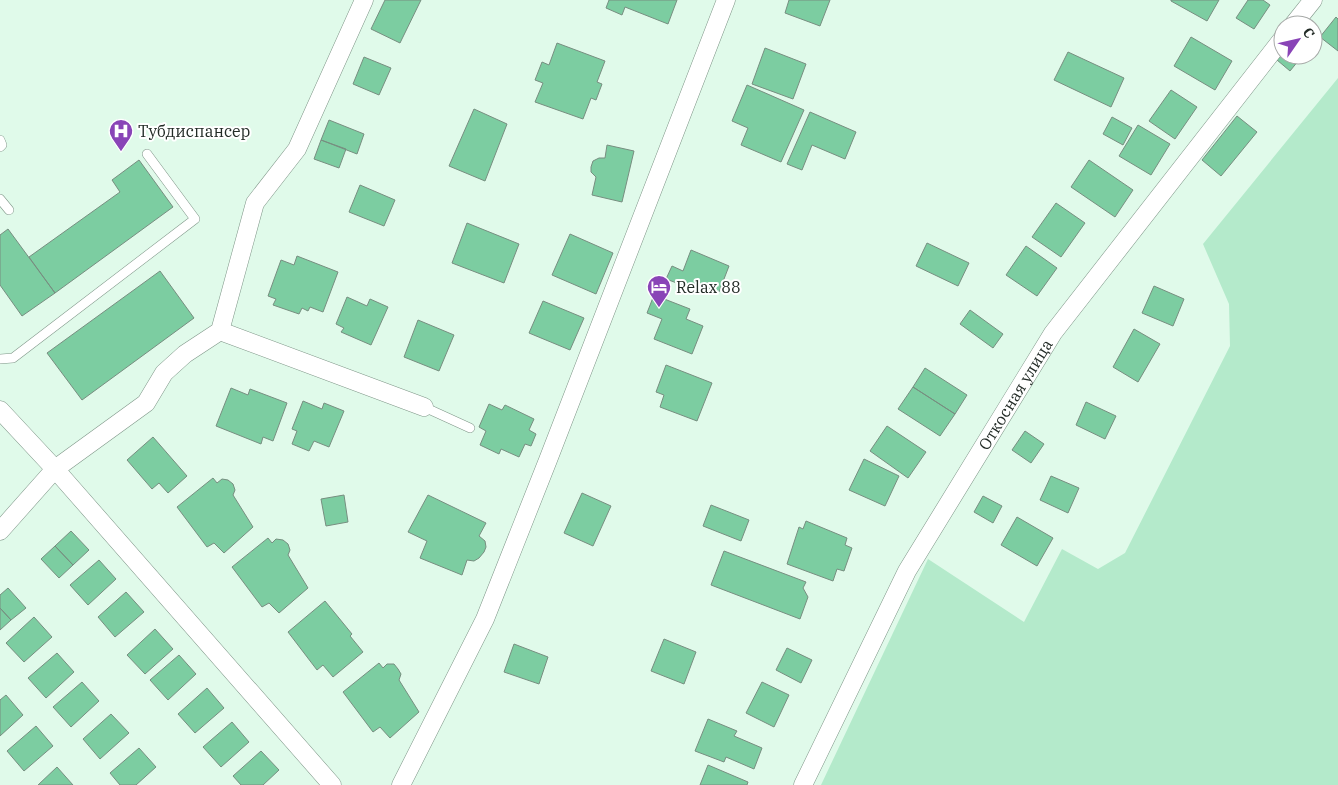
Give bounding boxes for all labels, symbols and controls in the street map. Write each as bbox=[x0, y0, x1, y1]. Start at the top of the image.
north arrow bbox=[1273, 15, 1323, 65]
text: С bbox=[1299, 24, 1319, 42]
hospital icon: Тубдиспансер bbox=[108, 118, 134, 152]
place label: Тубдиспансер bbox=[138, 121, 251, 141]
hotel icon: Relax 88 bbox=[646, 274, 672, 308]
place label: Relax 88 bbox=[676, 277, 741, 297]
street label: Откосная улица bbox=[974, 335, 1057, 454]

